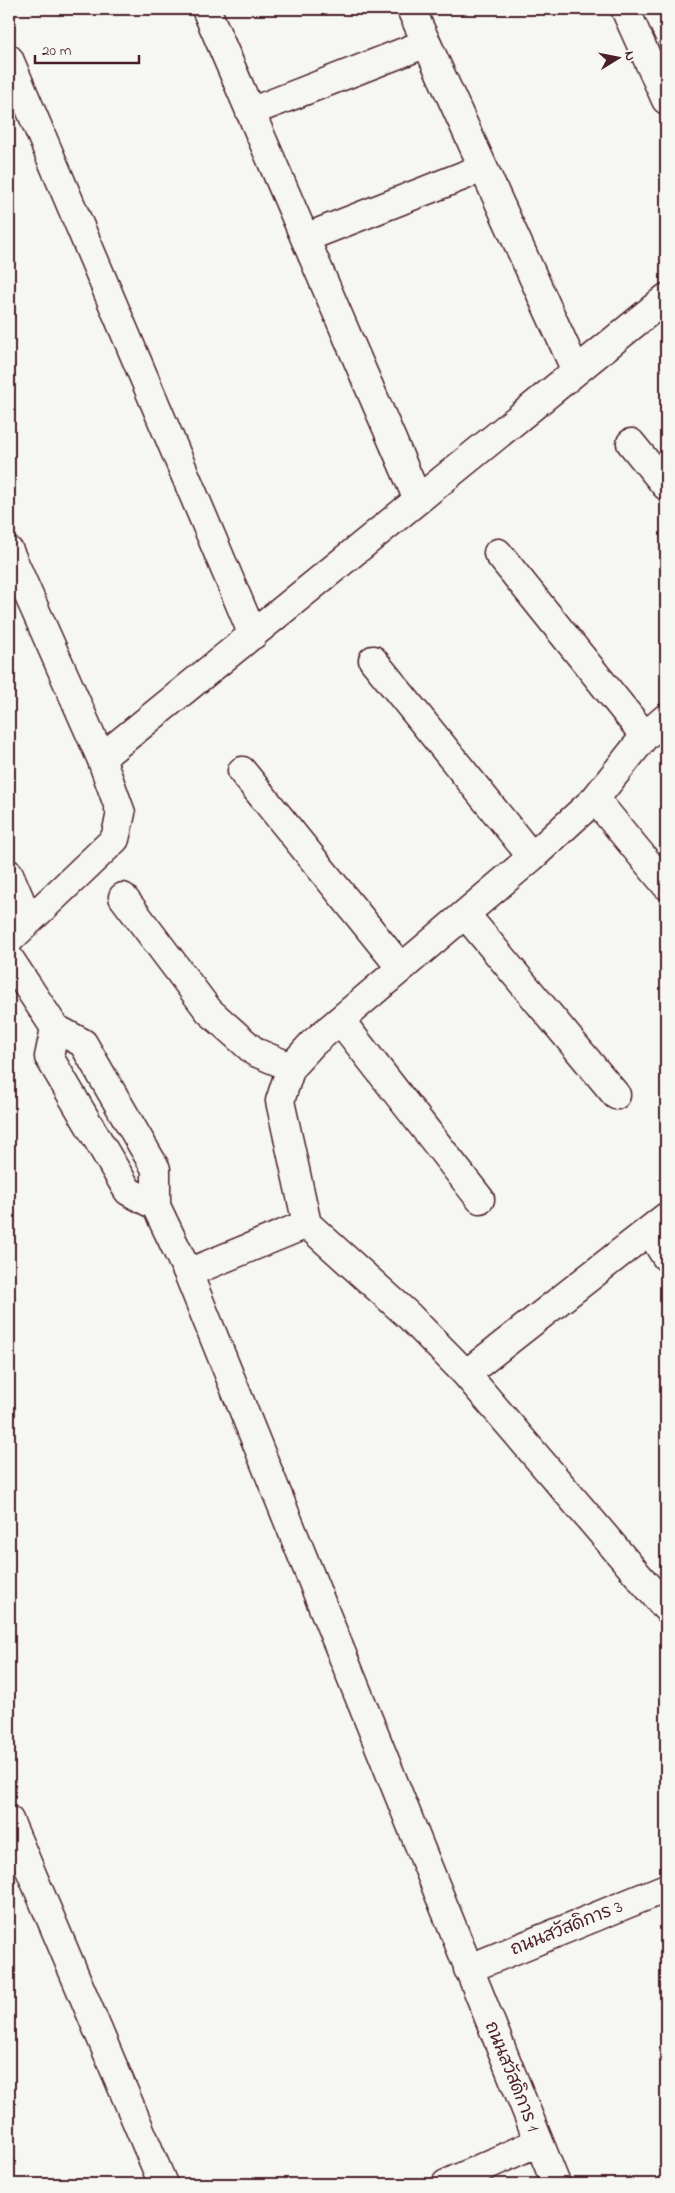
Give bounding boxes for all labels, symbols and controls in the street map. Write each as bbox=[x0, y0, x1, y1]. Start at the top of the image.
scale bar bbox=[35, 32, 139, 64]
north arrow bbox=[592, 32, 642, 82]
text: 20 m bbox=[42, 40, 72, 62]
text: N bbox=[618, 50, 640, 62]
street label: ถนนสวัสดิการ 3 bbox=[507, 1895, 627, 1963]
street label: ถนนสวัสดิการ 1 bbox=[477, 2018, 545, 2136]

